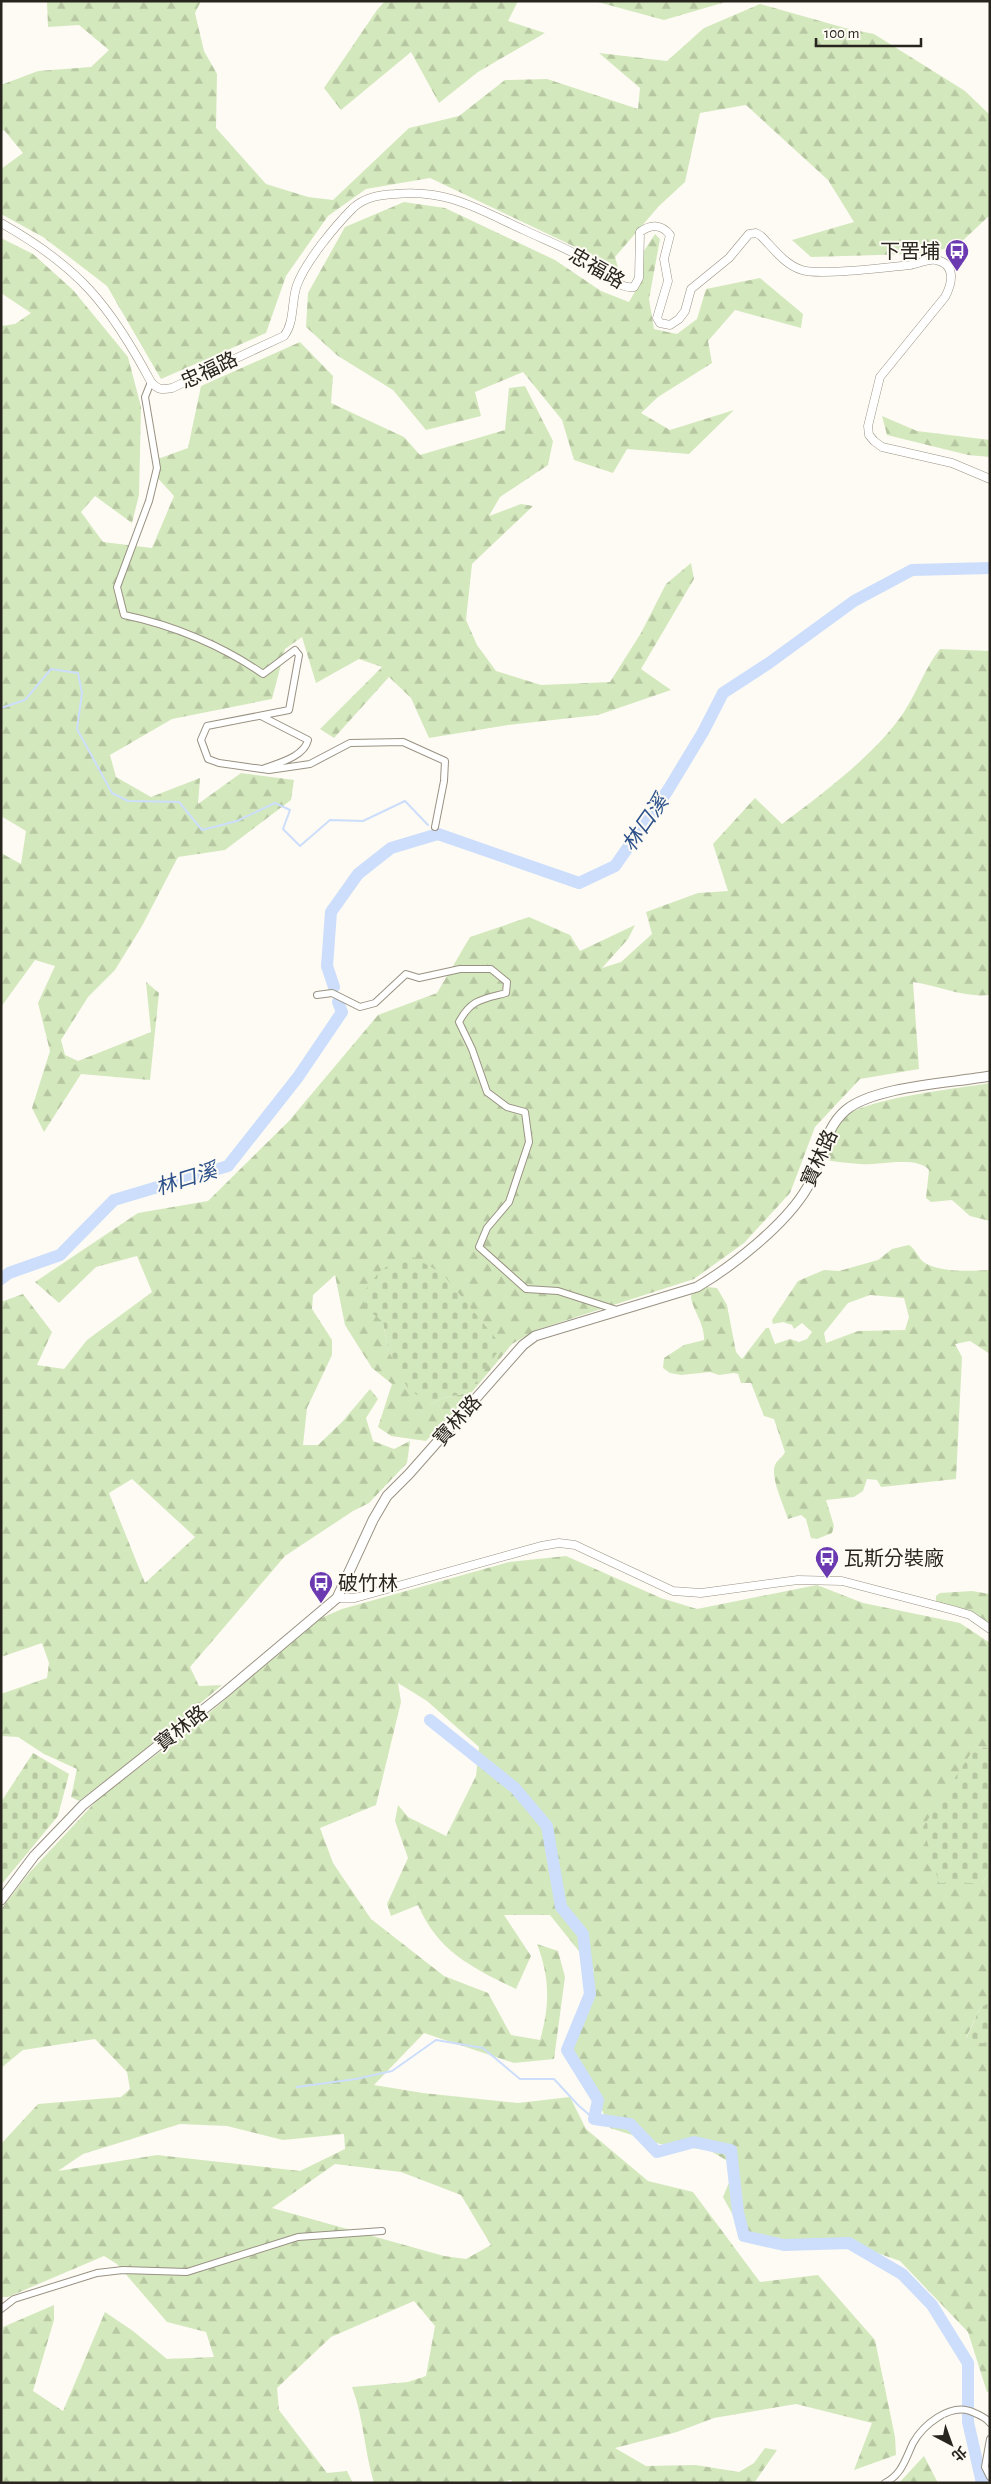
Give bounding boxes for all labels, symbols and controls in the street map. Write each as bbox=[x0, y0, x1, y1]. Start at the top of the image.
scale bar bbox=[816, 15, 921, 47]
text: 100 m bbox=[824, 26, 859, 41]
bus stop icon: 下罟埔 bbox=[944, 238, 970, 272]
place label: 下罟埔 bbox=[880, 241, 940, 262]
street label: 忠福路 bbox=[566, 244, 628, 293]
street label: 忠福路 bbox=[178, 348, 241, 393]
water label: 林口溪 bbox=[618, 788, 674, 855]
street label: 寶林路 bbox=[798, 1127, 841, 1190]
water label: 林口溪 bbox=[153, 1158, 222, 1199]
street label: 寶林路 bbox=[429, 1391, 485, 1450]
bus stop icon: 瓦斯分裝廠 bbox=[814, 1545, 840, 1579]
place label: 瓦斯分裝廠 bbox=[844, 1547, 944, 1569]
bus stop icon: 破竹林 bbox=[308, 1570, 334, 1604]
place label: 破竹林 bbox=[338, 1572, 398, 1594]
street label: 寶林路 bbox=[151, 1702, 211, 1755]
north arrow bbox=[926, 2419, 976, 2469]
text: 北 bbox=[949, 2443, 969, 2464]

